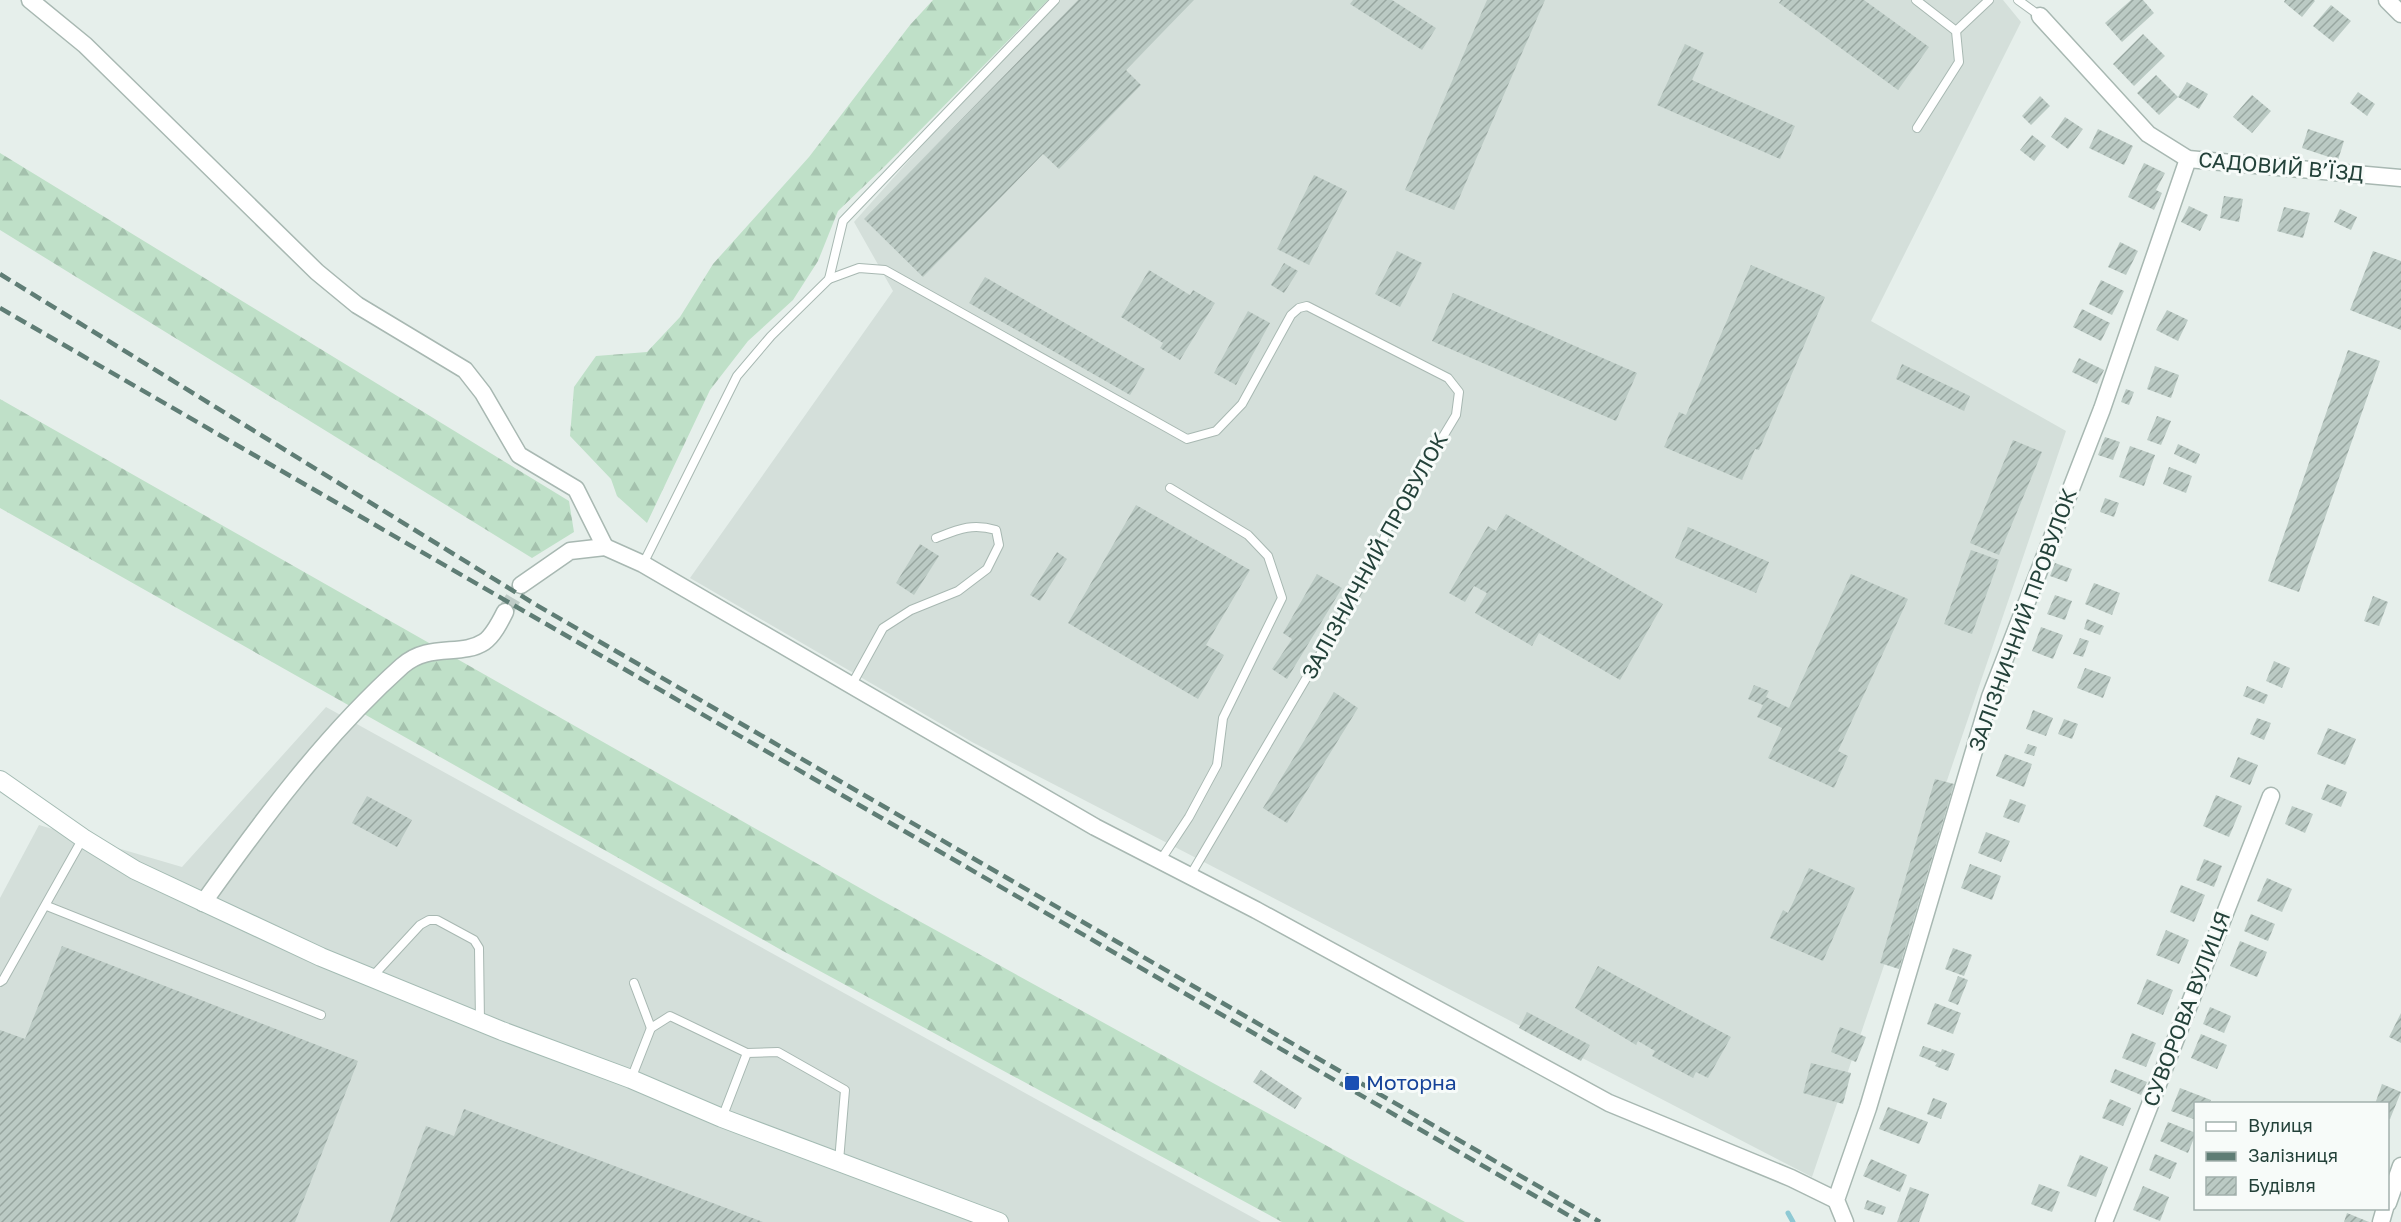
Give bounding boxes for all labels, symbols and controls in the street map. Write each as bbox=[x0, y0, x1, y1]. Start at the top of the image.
street label: САДОВИЙ В’ЇЗД bbox=[2197, 146, 2365, 186]
street label: ЗАЛІЗНИЧНИЙ ПРОВУЛОК bbox=[1295, 427, 1453, 683]
street label: ЗАЛІЗНИЧНИЙ ПРОВУЛОК bbox=[1962, 484, 2082, 755]
street label: СУВОРОВА ВУЛИЦЯ bbox=[2137, 907, 2235, 1110]
place label: Моторна bbox=[1366, 1069, 1457, 1095]
marker: Моторна bbox=[1343, 1074, 1361, 1092]
legend bbox=[2194, 1102, 2389, 1210]
text: Вулиця bbox=[2248, 1114, 2313, 1136]
text: Залізниця bbox=[2248, 1144, 2338, 1166]
text: Будівля bbox=[2248, 1174, 2316, 1196]

